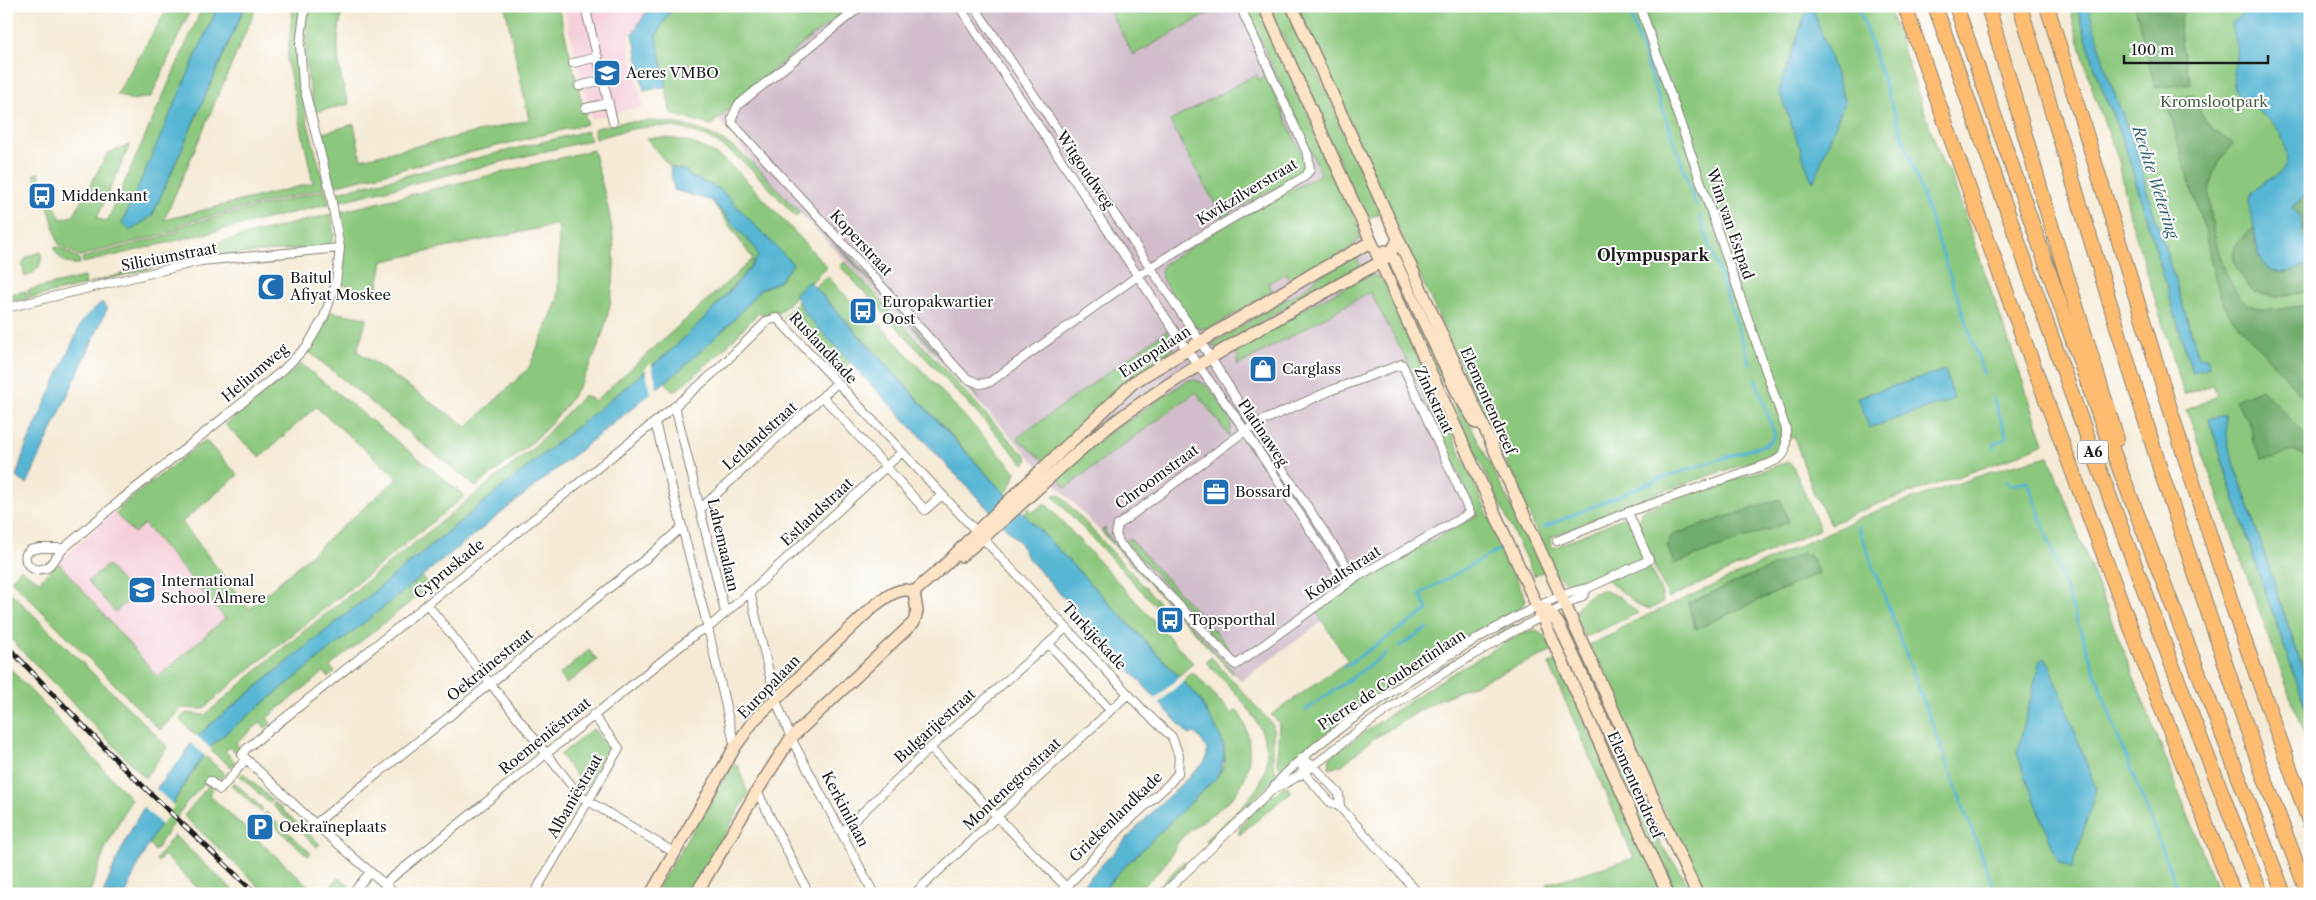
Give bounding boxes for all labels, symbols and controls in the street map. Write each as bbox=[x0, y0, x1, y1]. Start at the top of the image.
scale bar bbox=[2124, 32, 2267, 64]
text: 100 m bbox=[2131, 40, 2174, 59]
school or university icon: Aeres VMBO bbox=[592, 58, 622, 88]
place label: Aeres VMBO bbox=[625, 63, 719, 82]
park label: Kromslootpark bbox=[2160, 92, 2269, 111]
water label: Rechte Wetering bbox=[2128, 121, 2184, 243]
street label: Witgoudweg bbox=[1052, 126, 1118, 212]
street label: Kwikzilverstraat bbox=[1193, 154, 1301, 229]
street label: Wim van Estpad bbox=[1702, 165, 1758, 282]
bus stop icon: Middenkant bbox=[27, 181, 57, 211]
place label: Middenkant bbox=[61, 186, 148, 205]
street label: Koperstraat bbox=[826, 206, 897, 280]
street label: Siliciumstraat bbox=[119, 238, 219, 275]
district label: Olympuspark bbox=[1597, 245, 1709, 265]
place label: Baitul Afiyat Moskee bbox=[289, 268, 391, 304]
mosque icon: Baitul Afiyat Moskee bbox=[256, 272, 286, 302]
place label: Europakwartier Oost bbox=[882, 292, 994, 328]
bus stop icon: Europakwartier Oost bbox=[848, 296, 878, 326]
street label: Ruslandkade bbox=[785, 308, 861, 388]
street label: Europalaan bbox=[1115, 321, 1195, 382]
street label: Heliumweg bbox=[218, 339, 292, 406]
street label: Elementendreef bbox=[1456, 344, 1521, 459]
shop icon: Carglass bbox=[1248, 354, 1278, 384]
place label: Carglass bbox=[1282, 359, 1341, 378]
street label: Zinkstraat bbox=[1411, 363, 1459, 437]
street label: Platinaweg bbox=[1234, 395, 1293, 470]
street label: Letlandstraat bbox=[719, 397, 801, 474]
street label: Chroomstraat bbox=[1111, 440, 1203, 513]
road number: A6 bbox=[2078, 441, 2108, 464]
street label: Estlandstraat bbox=[776, 473, 857, 550]
office icon: Bossard bbox=[1201, 477, 1231, 507]
place label: Bossard bbox=[1235, 482, 1291, 501]
street label: Lahemaalaan bbox=[704, 496, 744, 594]
street label: Cypruskade bbox=[410, 534, 488, 603]
street label: Kobaltstraat bbox=[1301, 541, 1385, 604]
place label: International School Almere bbox=[161, 571, 266, 607]
school or university icon: International School Almere bbox=[127, 575, 157, 605]
street label: Turkijekade bbox=[1058, 598, 1131, 674]
bus stop icon: Topsporthal bbox=[1155, 605, 1185, 635]
place label: Topsporthal bbox=[1189, 610, 1276, 629]
street label: Oekraïnestraat bbox=[443, 624, 537, 705]
street label: Pierre de Coubertinlaan bbox=[1314, 624, 1470, 734]
street label: Europalaan bbox=[733, 650, 804, 723]
street label: Bulgarijestraat bbox=[890, 684, 980, 767]
street label: Roemeniëstraat bbox=[495, 692, 595, 778]
street label: Elementendreef bbox=[1603, 728, 1668, 843]
street label: Montenegrostraat bbox=[959, 733, 1065, 834]
street label: Albaniëstraat bbox=[542, 750, 607, 842]
street label: Griekenlandkade bbox=[1065, 767, 1166, 866]
street label: Kerkinilaan bbox=[818, 768, 874, 850]
parking icon: Oekraïneplaats bbox=[245, 812, 275, 842]
place label: Oekraïneplaats bbox=[279, 817, 386, 836]

